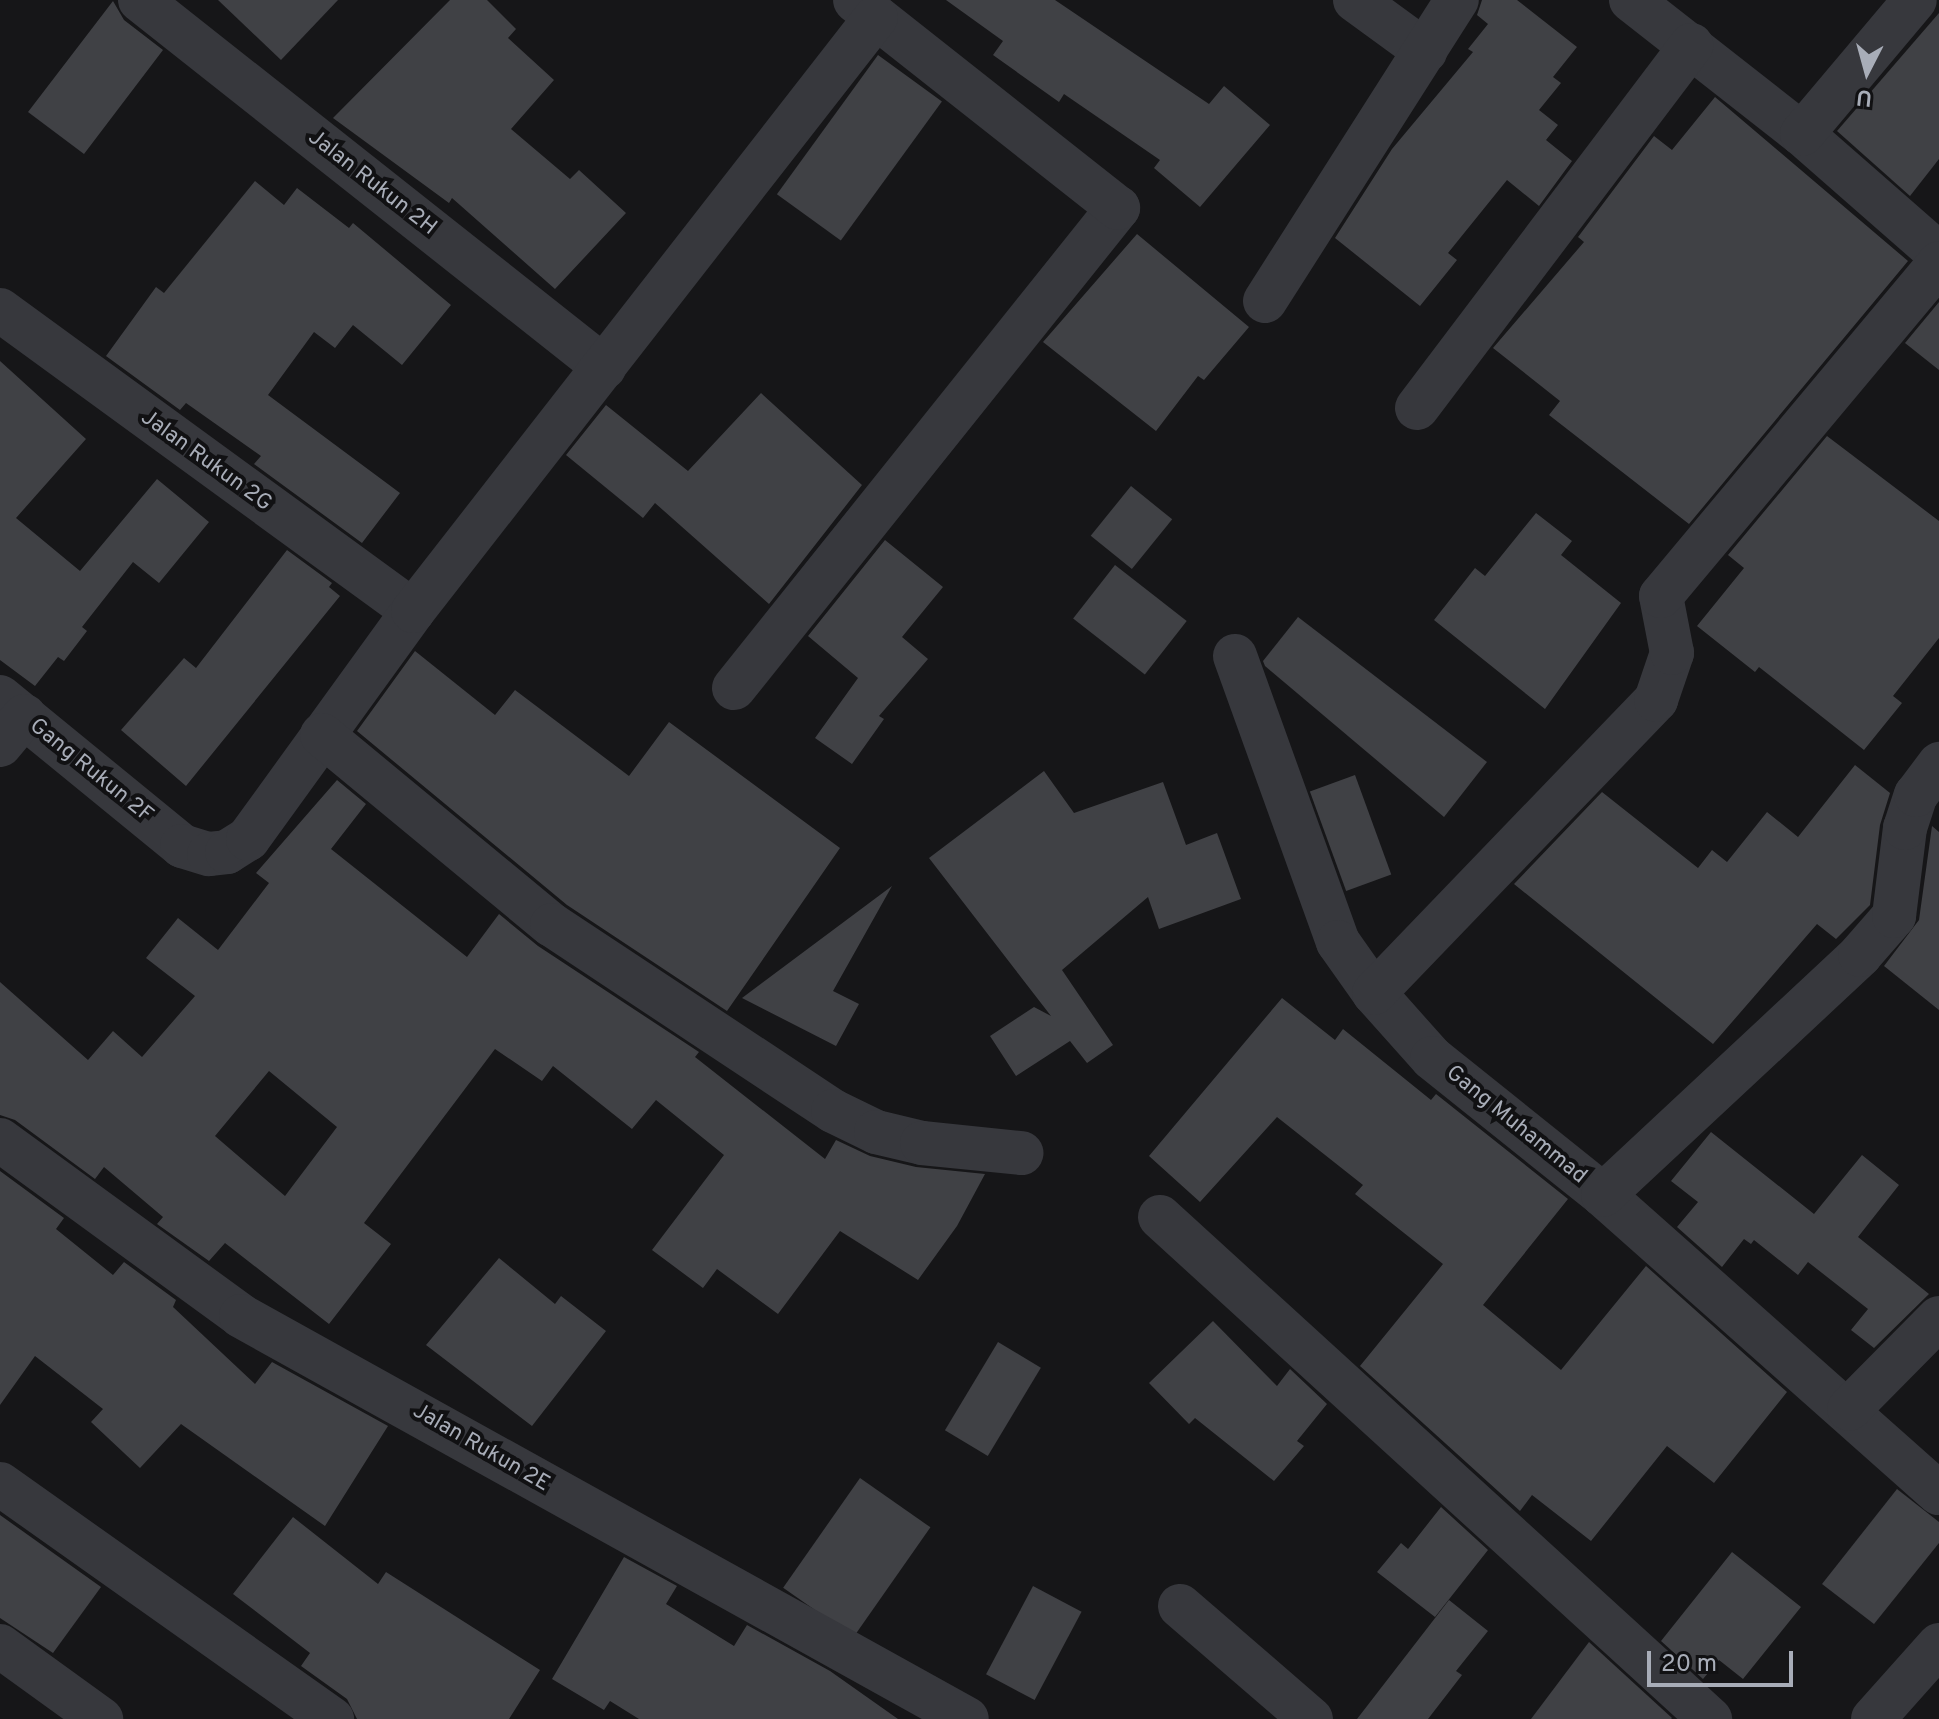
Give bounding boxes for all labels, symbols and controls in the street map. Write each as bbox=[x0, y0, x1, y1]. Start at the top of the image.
north arrow bbox=[1827, 32, 1907, 112]
text: U bbox=[1855, 82, 1874, 111]
street label: Jalan Rukun 2H bbox=[303, 125, 441, 241]
street label: Jalan Rukun 2G bbox=[135, 405, 277, 517]
street label: Gang Rukun 2F bbox=[24, 713, 158, 829]
street label: Gang Muhammad bbox=[1440, 1060, 1592, 1190]
street label: Jalan Rukun 2E bbox=[408, 1398, 554, 1498]
scale bar bbox=[1651, 1635, 1797, 1685]
text: 20 m bbox=[1661, 1650, 1717, 1680]

